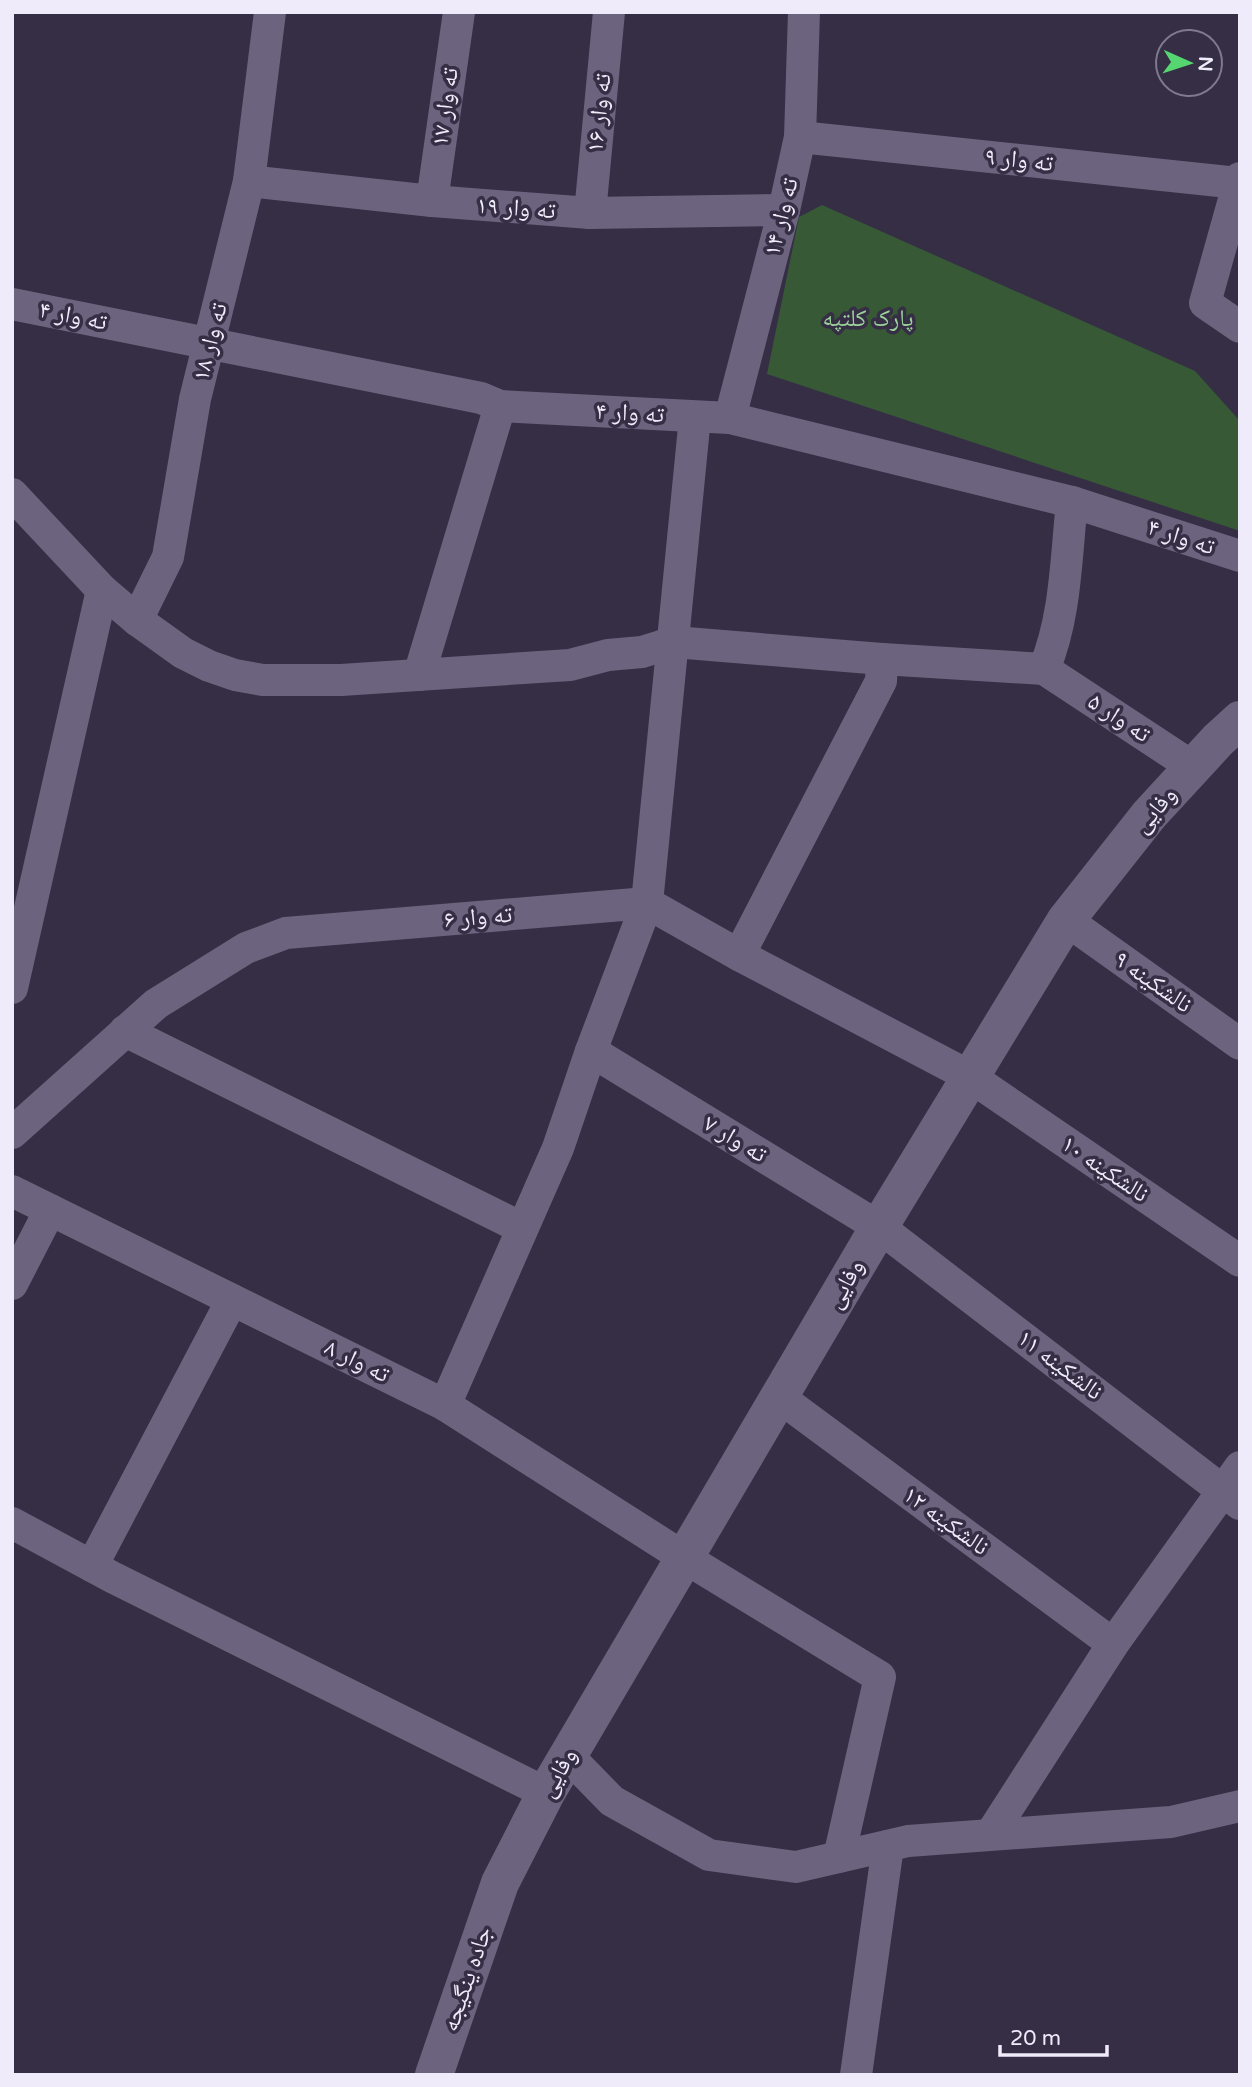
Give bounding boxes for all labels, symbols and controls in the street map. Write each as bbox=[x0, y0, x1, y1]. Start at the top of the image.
north arrow bbox=[1154, 28, 1224, 98]
text: N bbox=[1194, 56, 1216, 72]
street label: ته وار ۱۷ bbox=[425, 66, 465, 148]
street label: ته وار ۱۶ bbox=[580, 72, 618, 154]
street label: ته وار ۹ bbox=[983, 142, 1055, 178]
street label: ته وار ۱۴ bbox=[757, 175, 805, 259]
street label: ته وار ۱۹ bbox=[475, 191, 557, 225]
street label: ته وار ۴ bbox=[37, 295, 109, 337]
street label: ته وار ۱۸ bbox=[186, 300, 234, 384]
park label: پارک کلتپه bbox=[822, 304, 914, 333]
street label: ته وار ۴ bbox=[595, 397, 665, 429]
street label: ته وار ۴ bbox=[1144, 513, 1218, 561]
street label: ته وار ۵ bbox=[1082, 687, 1156, 749]
street label: وفایی bbox=[1127, 781, 1183, 839]
street label: ته وار ۶ bbox=[443, 900, 513, 934]
street label: نالشکینه ۹ bbox=[1109, 945, 1197, 1019]
street label: ته وار ۷ bbox=[698, 1109, 772, 1169]
street label: نالشکینه ۱۰ bbox=[1056, 1129, 1154, 1209]
street label: وفایی bbox=[819, 1254, 871, 1314]
street label: نالشکینه ۱۱ bbox=[1012, 1324, 1108, 1406]
street label: ته وار ۸ bbox=[320, 1333, 394, 1389]
street label: نالشکینه ۱۲ bbox=[897, 1480, 995, 1562]
street label: وفایی bbox=[532, 1743, 584, 1803]
street label: جاده ینگیجه bbox=[436, 1923, 498, 2035]
scale bar bbox=[1000, 2014, 1107, 2058]
text: 20 m bbox=[1010, 2026, 1061, 2051]

